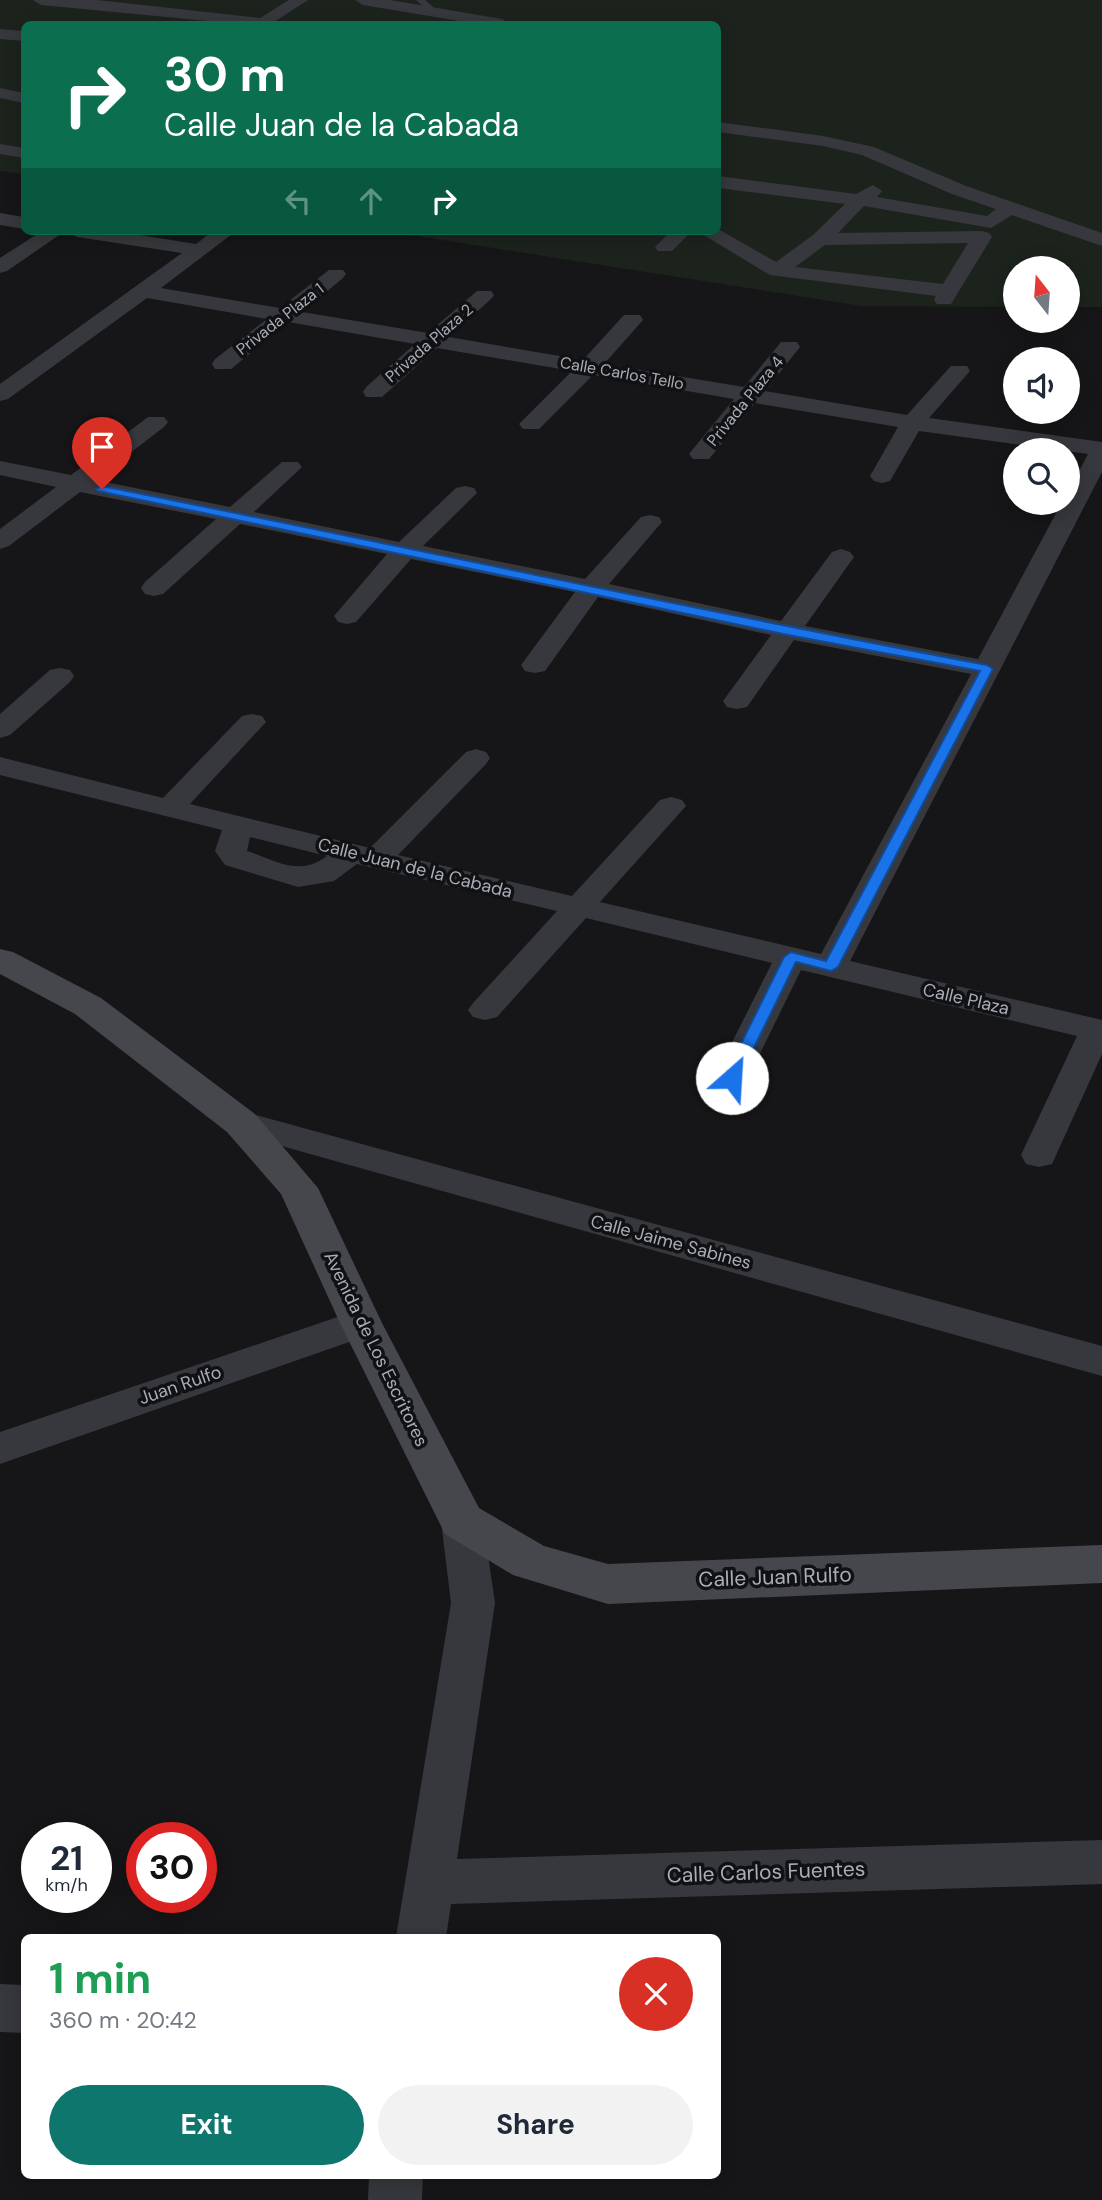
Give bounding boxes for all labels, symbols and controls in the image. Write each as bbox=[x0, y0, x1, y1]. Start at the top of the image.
text: 30 m bbox=[164, 42, 286, 106]
icon: right bbox=[49, 49, 140, 140]
text: Calle Juan de la Cabada bbox=[164, 104, 519, 146]
icon: left bbox=[279, 182, 317, 220]
icon: ahead bbox=[352, 182, 390, 220]
icon: right bbox=[425, 182, 463, 220]
north arrow bbox=[1003, 256, 1080, 332]
map controls bbox=[1003, 256, 1080, 515]
street label: Privada Plaza 1 bbox=[232, 278, 328, 360]
street label: Privada Plaza 2 bbox=[381, 299, 477, 387]
button: sound bbox=[1003, 347, 1080, 424]
street label: Privada Plaza 4 bbox=[702, 351, 788, 450]
street label: Calle Carlos Tello bbox=[558, 352, 686, 394]
pin bbox=[72, 417, 132, 489]
icon: arrive bbox=[83, 428, 121, 466]
button: search bbox=[1003, 438, 1080, 515]
street label: Calle Juan de la Cabada bbox=[315, 832, 515, 904]
street label: Calle Plaza bbox=[920, 977, 1012, 1021]
position arrow bbox=[695, 1041, 769, 1115]
street label: Calle Jaime Sabines bbox=[588, 1209, 754, 1275]
street label: Avenida de Los Escritores bbox=[318, 1247, 434, 1451]
street label: Juan Rulfo bbox=[136, 1360, 224, 1410]
street label: Calle Juan Rulfo bbox=[698, 1560, 852, 1594]
speed limit sign: 30 bbox=[126, 1822, 217, 1913]
text: 21 bbox=[50, 1835, 83, 1881]
street label: Calle Carlos Fuentes bbox=[666, 1855, 866, 1889]
text: km/h bbox=[45, 1873, 88, 1897]
text: 1 min bbox=[49, 1951, 151, 2006]
button: close bbox=[619, 1957, 693, 2031]
text: 360 m · 20:42 bbox=[49, 2005, 197, 2035]
button: Exit bbox=[49, 2085, 364, 2165]
button: Share bbox=[378, 2085, 693, 2165]

